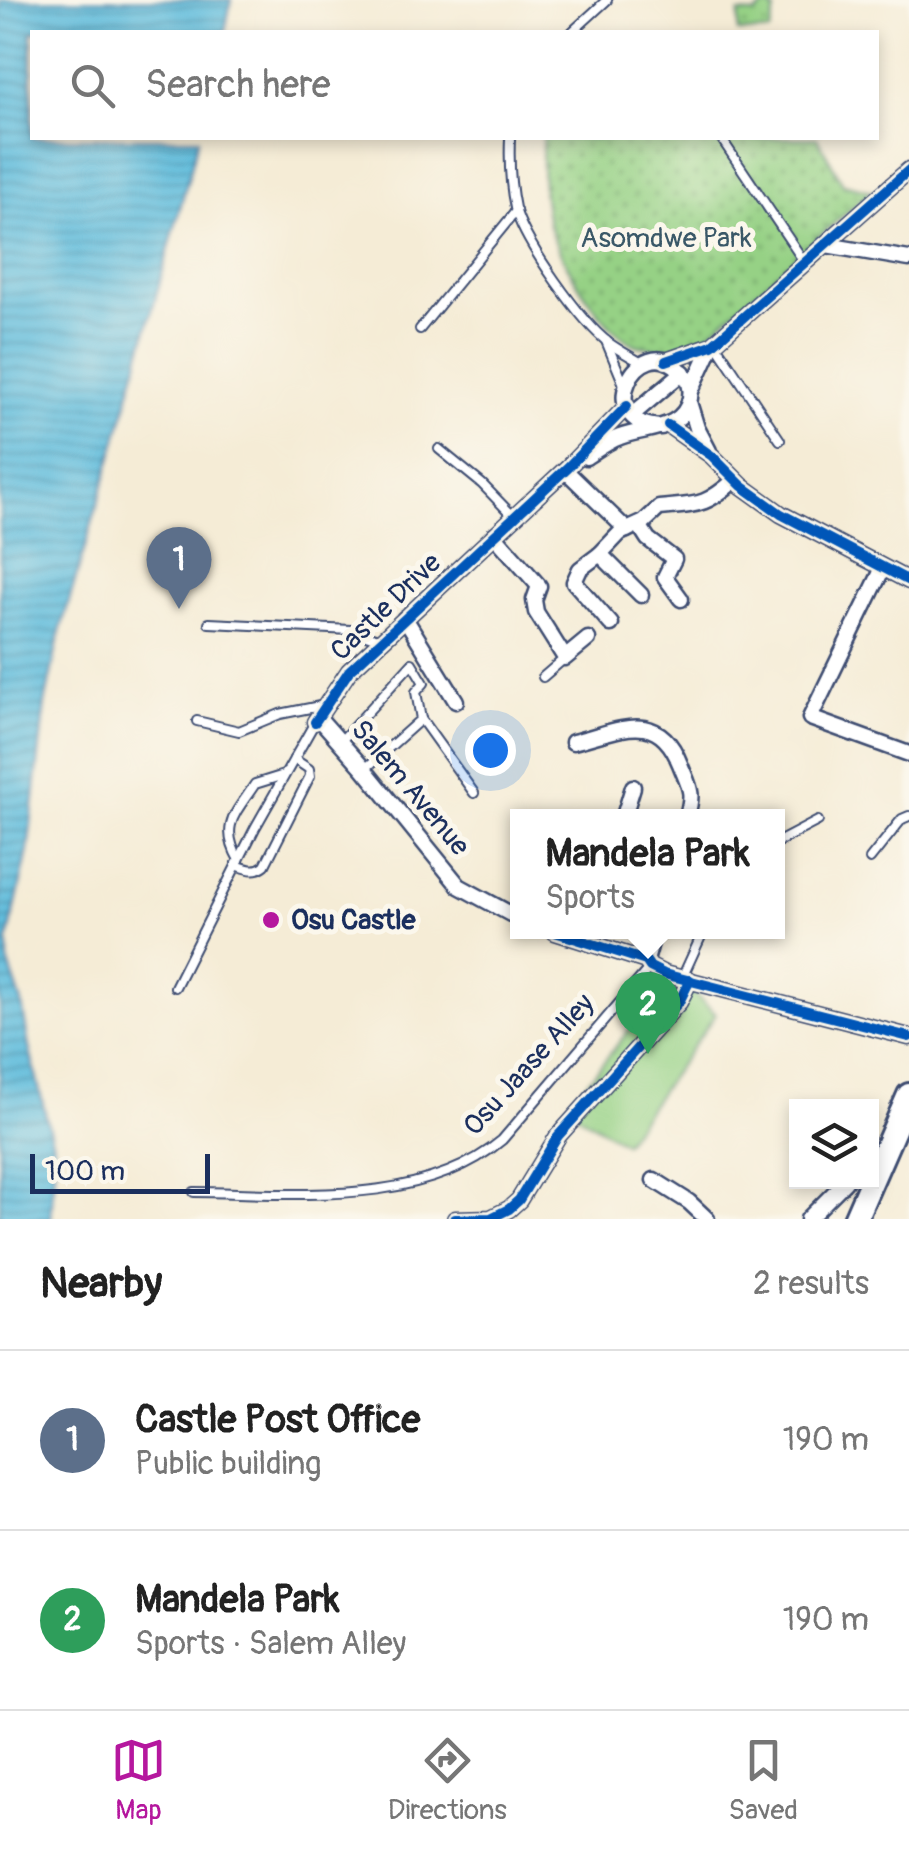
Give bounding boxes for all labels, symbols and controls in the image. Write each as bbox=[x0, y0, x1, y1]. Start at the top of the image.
search box bbox=[30, 30, 879, 140]
icon: search bbox=[65, 58, 120, 113]
text: Search here bbox=[145, 61, 331, 109]
park label: Asomdwe Park bbox=[580, 221, 752, 256]
pin: 1 bbox=[146, 526, 212, 609]
street label: Castle Drive bbox=[323, 546, 449, 668]
street label: Salem Avenue bbox=[343, 713, 477, 863]
your location bbox=[465, 725, 516, 776]
popup bbox=[510, 809, 785, 939]
text: Mandela Park bbox=[545, 830, 750, 878]
text: Sports bbox=[545, 878, 635, 918]
place label: Osu Castle bbox=[291, 903, 417, 938]
marker: Osu Castle bbox=[260, 909, 282, 931]
pin: 2 bbox=[616, 972, 680, 1054]
street label: Osu Jaase Alley bbox=[456, 987, 602, 1143]
map controls bbox=[789, 1099, 879, 1189]
button: layers bbox=[789, 1099, 879, 1189]
scale bar bbox=[30, 1149, 210, 1194]
text: 100 m bbox=[45, 1154, 125, 1189]
text: Nearby bbox=[40, 1258, 162, 1310]
text: 2 results bbox=[753, 1264, 869, 1304]
text: Castle Post Office bbox=[135, 1396, 420, 1444]
text: 1 bbox=[66, 1420, 79, 1460]
text: 190 m bbox=[783, 1420, 869, 1460]
text: Public building bbox=[135, 1444, 321, 1484]
text: Mandela Park bbox=[135, 1576, 340, 1624]
text: 2 bbox=[64, 1600, 81, 1640]
text: 190 m bbox=[783, 1600, 869, 1640]
text: Sports · Salem Alley bbox=[135, 1624, 406, 1664]
tab: Map bbox=[111, 1733, 166, 1828]
tab: Directions bbox=[388, 1733, 507, 1828]
tab: Saved bbox=[729, 1733, 798, 1828]

